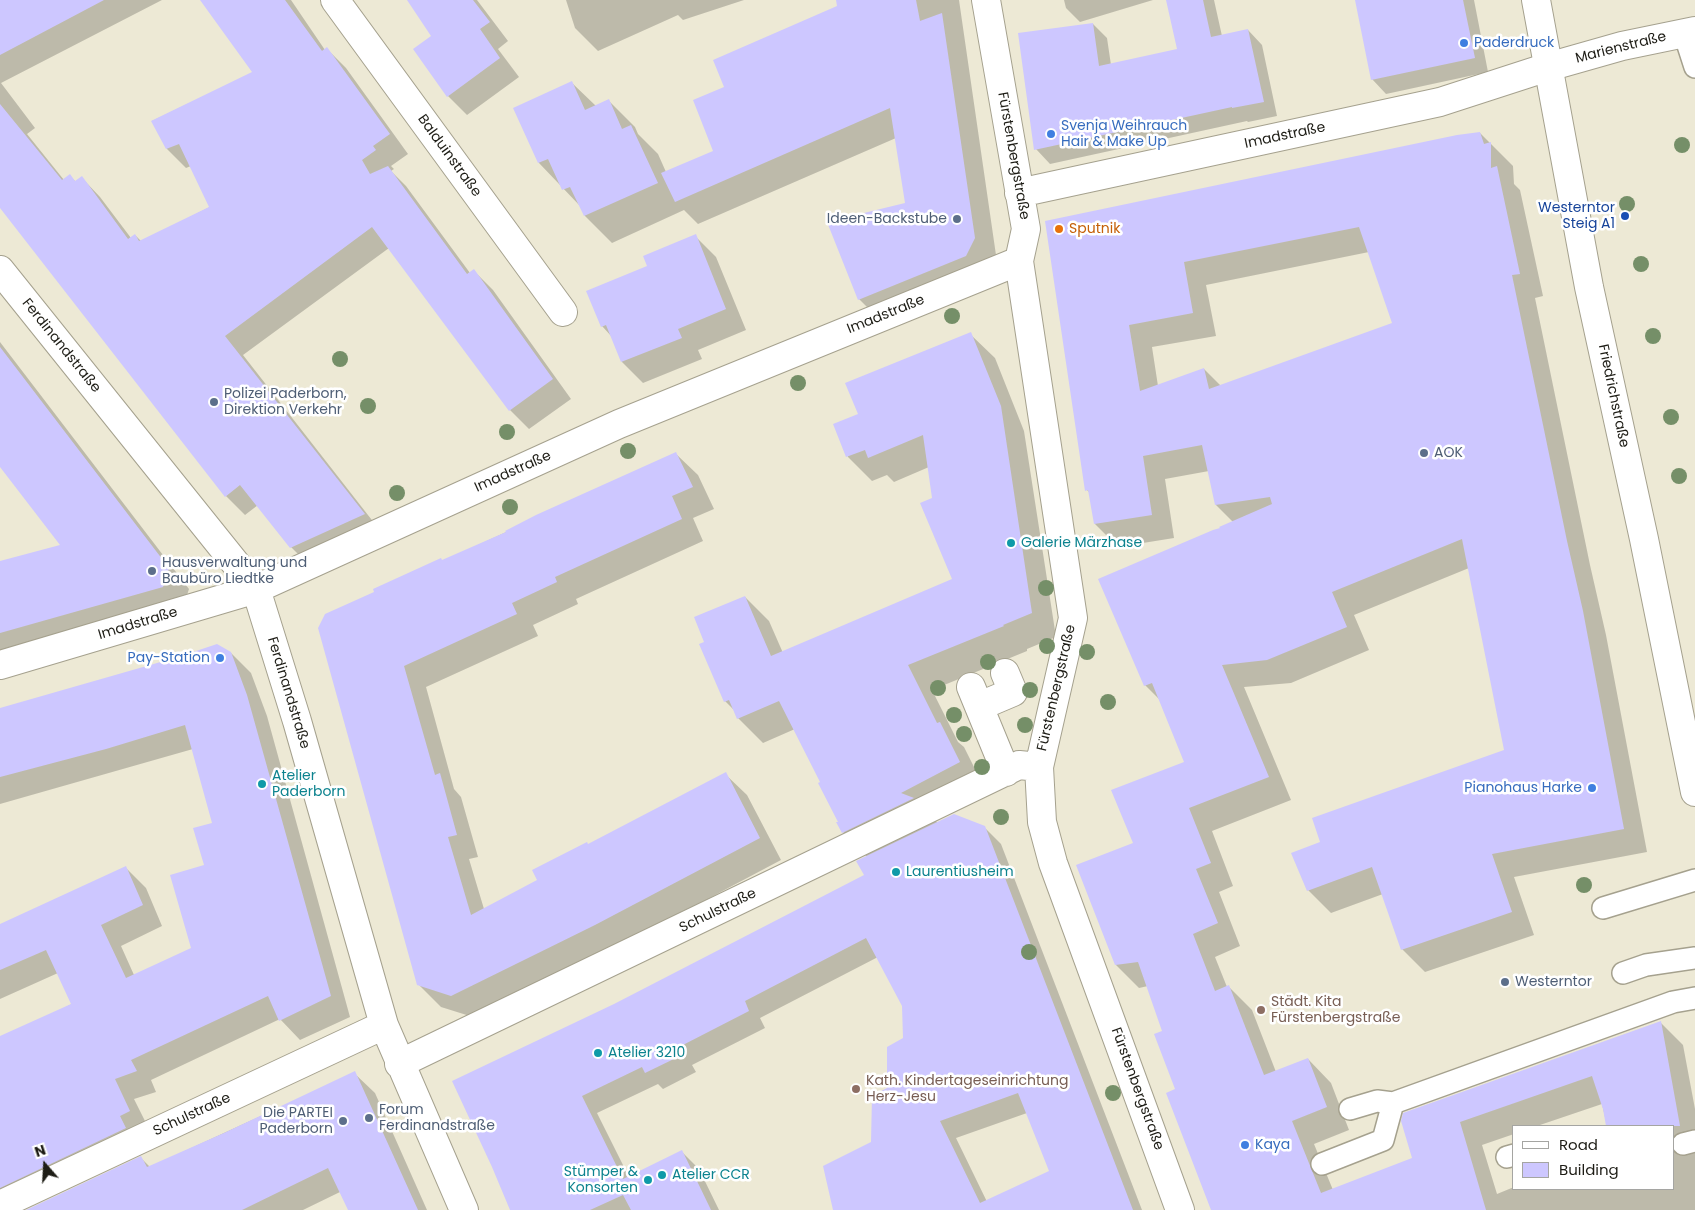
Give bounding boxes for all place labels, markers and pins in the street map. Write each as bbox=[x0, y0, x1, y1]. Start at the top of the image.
place label: Paderdruck bbox=[1474, 35, 1554, 51]
marker: Paderdruck bbox=[1458, 37, 1470, 49]
place label: Svenja Weihrauch Hair & Make Up bbox=[1061, 118, 1187, 150]
marker: Svenja Weihrauch Hair & Make Up bbox=[1045, 128, 1057, 140]
place label: Westerntor Steig A1 bbox=[1538, 200, 1615, 232]
marker: Westerntor Steig A1 bbox=[1619, 210, 1631, 222]
place label: Ideen-Backstube bbox=[827, 211, 947, 227]
marker: Ideen-Backstube bbox=[951, 213, 963, 225]
place label: Sputnik bbox=[1069, 221, 1120, 237]
marker: Sputnik bbox=[1053, 223, 1065, 235]
place label: Polizei Paderborn, Direktion Verkehr bbox=[224, 386, 346, 418]
marker: Polizei Paderborn, Direktion Verkehr bbox=[208, 396, 220, 408]
place label: AOK bbox=[1434, 445, 1463, 461]
marker: AOK bbox=[1418, 447, 1430, 459]
place label: Galerie Märzhase bbox=[1021, 535, 1142, 551]
marker: Galerie Märzhase bbox=[1005, 537, 1017, 549]
place label: Hausverwaltung und Baubüro Liedtke bbox=[162, 555, 307, 588]
marker: Hausverwaltung und Baubüro Liedtke bbox=[146, 565, 158, 577]
place label: Pay-Station bbox=[128, 650, 210, 666]
marker: Pay-Station bbox=[214, 652, 226, 664]
place label: Atelier Paderborn bbox=[272, 768, 346, 800]
marker: Atelier Paderborn bbox=[256, 778, 268, 790]
place label: Pianohaus Harke bbox=[1464, 780, 1582, 796]
marker: Pianohaus Harke bbox=[1586, 782, 1598, 794]
place label: Laurentiusheim bbox=[906, 864, 1014, 880]
marker: Laurentiusheim bbox=[890, 866, 902, 878]
place label: Westerntor bbox=[1515, 974, 1592, 990]
marker: Westerntor bbox=[1499, 976, 1511, 988]
place label: Städt. Kita Fürstenbergstraße bbox=[1271, 994, 1400, 1026]
marker: Städt. Kita Fürstenbergstraße bbox=[1255, 1004, 1267, 1016]
place label: Atelier 3210 bbox=[608, 1045, 685, 1061]
marker: Atelier 3210 bbox=[592, 1047, 604, 1059]
place label: Kath. Kindertageseinrichtung Herz-Jesu bbox=[866, 1073, 1068, 1106]
marker: Kath. Kindertageseinrichtung Herz-Jesu bbox=[850, 1083, 862, 1095]
place label: Forum Ferdinandstraße bbox=[379, 1102, 495, 1134]
place label: Die PARTEI Paderborn bbox=[259, 1105, 333, 1138]
marker: Forum Ferdinandstraße bbox=[363, 1112, 375, 1124]
marker: Die PARTEI Paderborn bbox=[337, 1115, 349, 1127]
place label: Kaya bbox=[1255, 1137, 1290, 1153]
marker: Kaya bbox=[1239, 1139, 1251, 1151]
place label: Stümper & Konsorten bbox=[564, 1164, 638, 1196]
place label: Atelier CCR bbox=[672, 1167, 750, 1183]
marker: Atelier CCR bbox=[656, 1169, 668, 1181]
marker: Stümper & Konsorten bbox=[642, 1174, 654, 1186]

